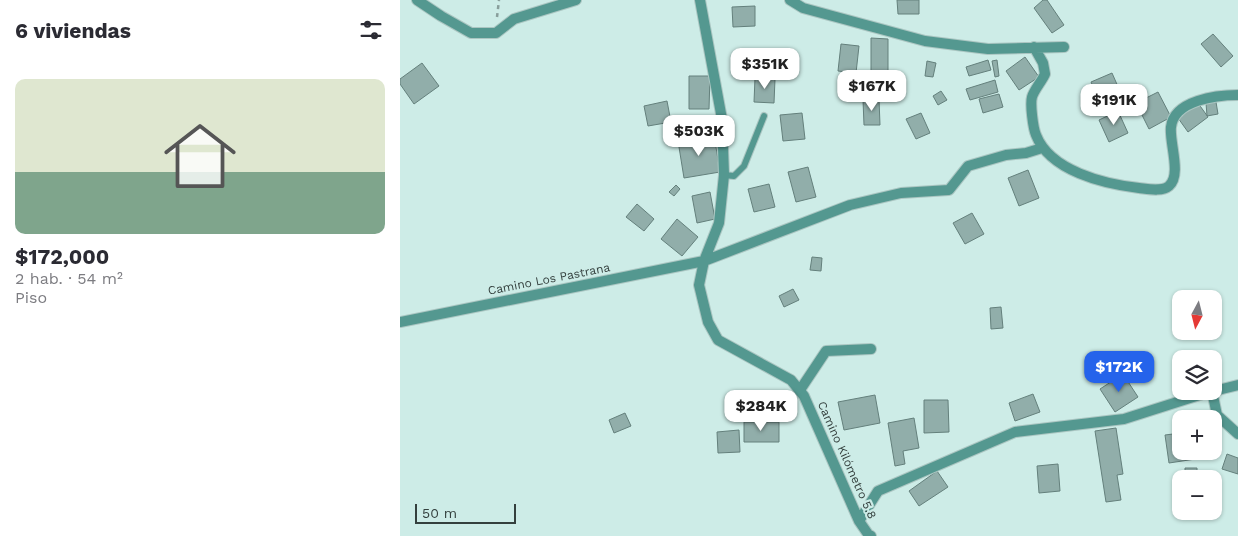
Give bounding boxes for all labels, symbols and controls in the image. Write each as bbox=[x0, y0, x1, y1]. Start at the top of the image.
icon: filters bbox=[357, 16, 385, 44]
text: 6 viviendas bbox=[15, 18, 131, 43]
pin: $351K bbox=[730, 48, 800, 90]
text: $351K bbox=[741, 54, 789, 73]
pin: $167K bbox=[837, 70, 907, 112]
text: $167K bbox=[848, 76, 896, 95]
pin: $191K bbox=[1079, 84, 1149, 126]
text: $191K bbox=[1092, 90, 1137, 109]
icon: home bbox=[155, 111, 245, 201]
pin: $503K bbox=[664, 114, 734, 157]
text: $503K bbox=[674, 121, 724, 140]
text: $172,000 bbox=[15, 244, 109, 269]
street label: Camino Los Pastrana bbox=[487, 260, 611, 298]
text: 2 hab. · 54 m² bbox=[15, 269, 123, 288]
text: Piso bbox=[15, 288, 47, 307]
north arrow bbox=[1172, 290, 1222, 340]
map controls bbox=[1172, 290, 1222, 520]
pin: $172K bbox=[1084, 350, 1154, 393]
button: layers bbox=[1172, 350, 1222, 400]
text: $172K bbox=[1095, 357, 1143, 376]
pin: $284K bbox=[726, 390, 796, 432]
text: $284K bbox=[735, 396, 787, 415]
street label: Camino Kilómetro 5.8 bbox=[815, 399, 879, 521]
button: + bbox=[1172, 410, 1222, 460]
button: − bbox=[1172, 470, 1222, 520]
scale bar bbox=[415, 501, 516, 524]
text: 50 m bbox=[422, 505, 457, 521]

